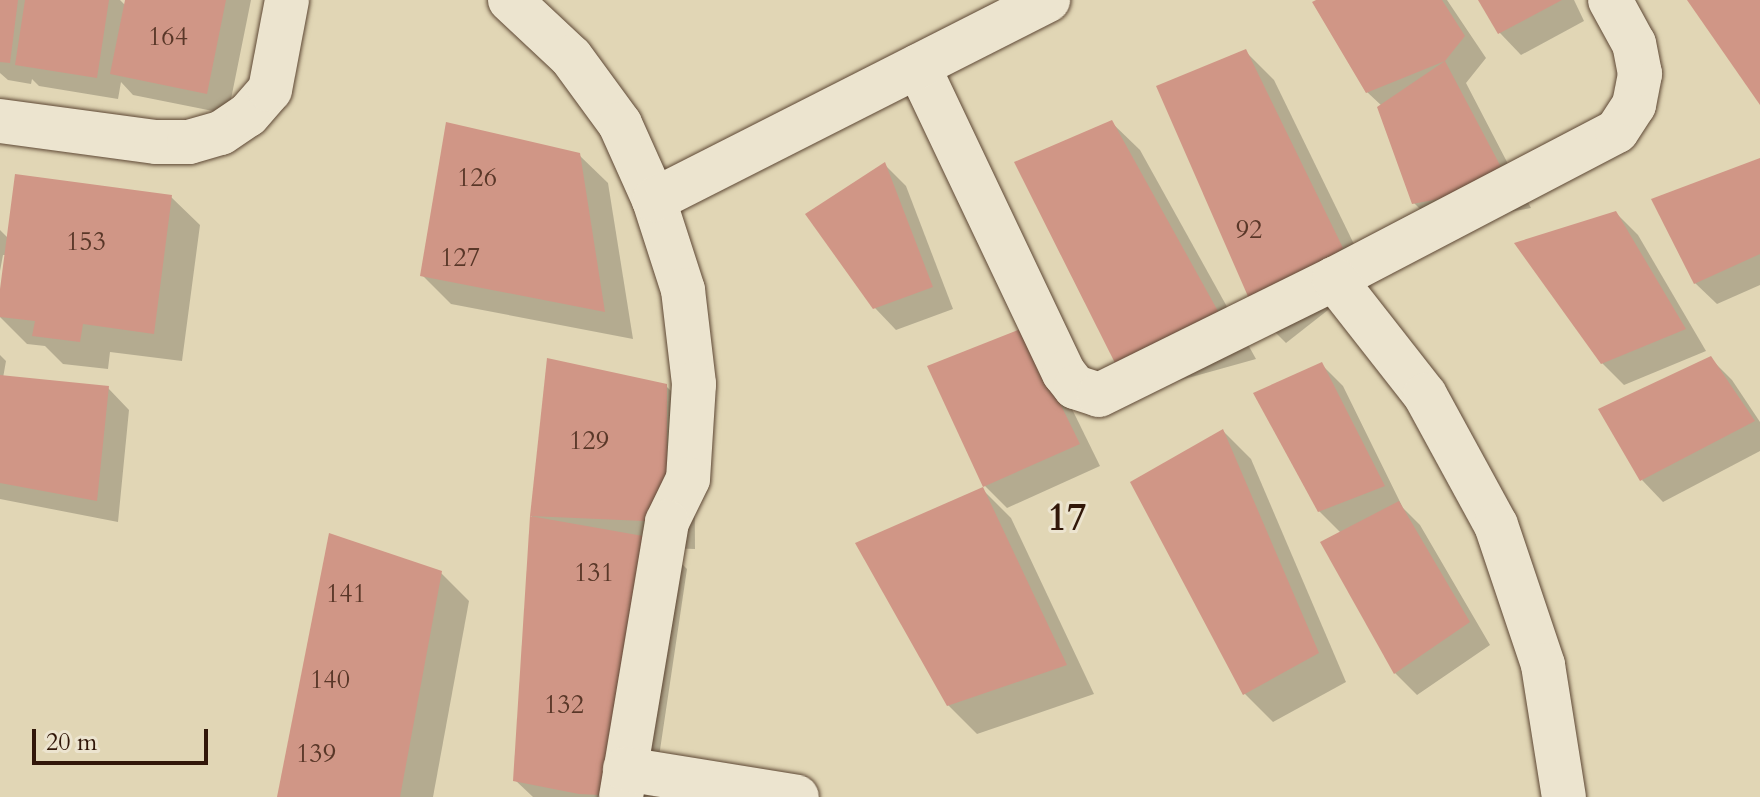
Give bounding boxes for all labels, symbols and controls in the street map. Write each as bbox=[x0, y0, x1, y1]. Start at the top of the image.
house number: 164 bbox=[148, 21, 188, 53]
house number: 126 bbox=[457, 162, 497, 194]
house number: 92 bbox=[1236, 214, 1262, 246]
house number: 153 bbox=[66, 226, 106, 258]
house number: 127 bbox=[440, 242, 480, 274]
house number: 129 bbox=[569, 425, 609, 457]
district label: 17 bbox=[1048, 496, 1086, 542]
house number: 131 bbox=[574, 557, 614, 589]
house number: 141 bbox=[326, 578, 366, 610]
house number: 140 bbox=[310, 664, 350, 696]
house number: 132 bbox=[544, 689, 584, 721]
scale bar bbox=[36, 713, 212, 763]
text: 20 m bbox=[46, 726, 97, 759]
house number: 139 bbox=[296, 738, 336, 770]

